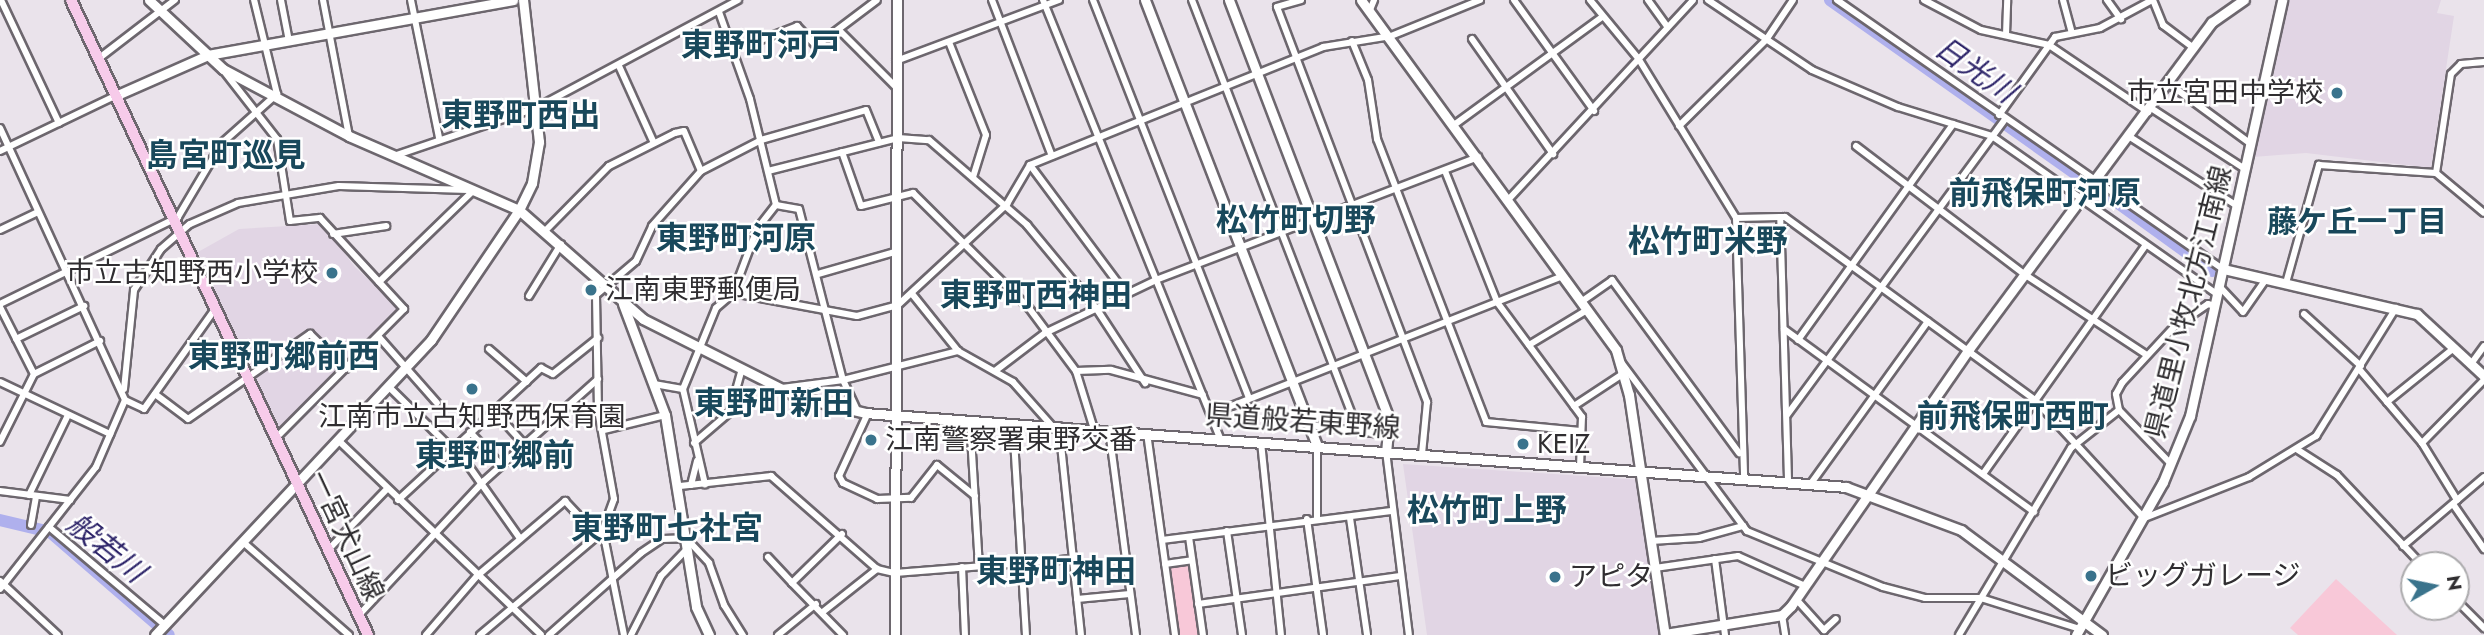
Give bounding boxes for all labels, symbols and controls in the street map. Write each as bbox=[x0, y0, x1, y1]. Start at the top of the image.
district label: 東野町河戸 bbox=[681, 26, 841, 64]
water label: 日光川 bbox=[1928, 29, 2022, 111]
place label: 市立宮田中学校 bbox=[2127, 76, 2323, 110]
marker: 市立宮田中学校 bbox=[2329, 85, 2345, 101]
district label: 東野町西出 bbox=[441, 96, 601, 134]
district label: 島宮町巡見 bbox=[146, 136, 306, 174]
street label: 県道里小牧北方江南線 bbox=[2139, 162, 2239, 442]
district label: 前飛保町河原 bbox=[1949, 174, 2141, 212]
district label: 松竹町切野 bbox=[1216, 201, 1376, 239]
district label: 藤ケ丘一丁目 bbox=[2267, 204, 2447, 240]
district label: 東野町河原 bbox=[656, 219, 816, 257]
district label: 松竹町米野 bbox=[1628, 222, 1788, 260]
place label: 市立古知野西小学校 bbox=[66, 256, 318, 290]
marker: 市立古知野西小学校 bbox=[324, 265, 340, 281]
place label: 江南東野郵便局 bbox=[605, 273, 801, 307]
district label: 東野町西神田 bbox=[940, 276, 1132, 314]
marker: 江南東野郵便局 bbox=[583, 282, 599, 298]
district label: 東野町郷前西 bbox=[188, 337, 380, 375]
marker: 江南市立古知野西保育園 bbox=[464, 381, 480, 397]
district label: 東野町新田 bbox=[694, 384, 854, 422]
district label: 前飛保町西町 bbox=[1917, 397, 2109, 435]
street label: 県道般若東野線 bbox=[1204, 398, 1402, 446]
place label: 江南市立古知野西保育園 bbox=[318, 400, 626, 434]
place label: 江南警察署東野交番 bbox=[885, 423, 1137, 457]
place label: KEIZ bbox=[1537, 427, 1590, 461]
marker: 江南警察署東野交番 bbox=[863, 432, 879, 448]
district label: 東野町郷前 bbox=[415, 436, 575, 474]
marker: KEIZ bbox=[1515, 436, 1531, 452]
street label: 一宮犬山線 bbox=[301, 465, 391, 607]
district label: 松竹町上野 bbox=[1407, 491, 1567, 529]
water label: 般若川 bbox=[60, 506, 152, 590]
district label: 東野町七社宮 bbox=[571, 509, 763, 547]
north arrow bbox=[2400, 551, 2470, 621]
district label: 東野町神田 bbox=[976, 552, 1136, 590]
place label: ビッグガレージ bbox=[2105, 559, 2301, 593]
place label: アピタ bbox=[1569, 560, 1653, 594]
marker: ビッグガレージ bbox=[2083, 568, 2099, 584]
marker: アピタ bbox=[1547, 569, 1563, 585]
text: N bbox=[2440, 573, 2469, 593]

